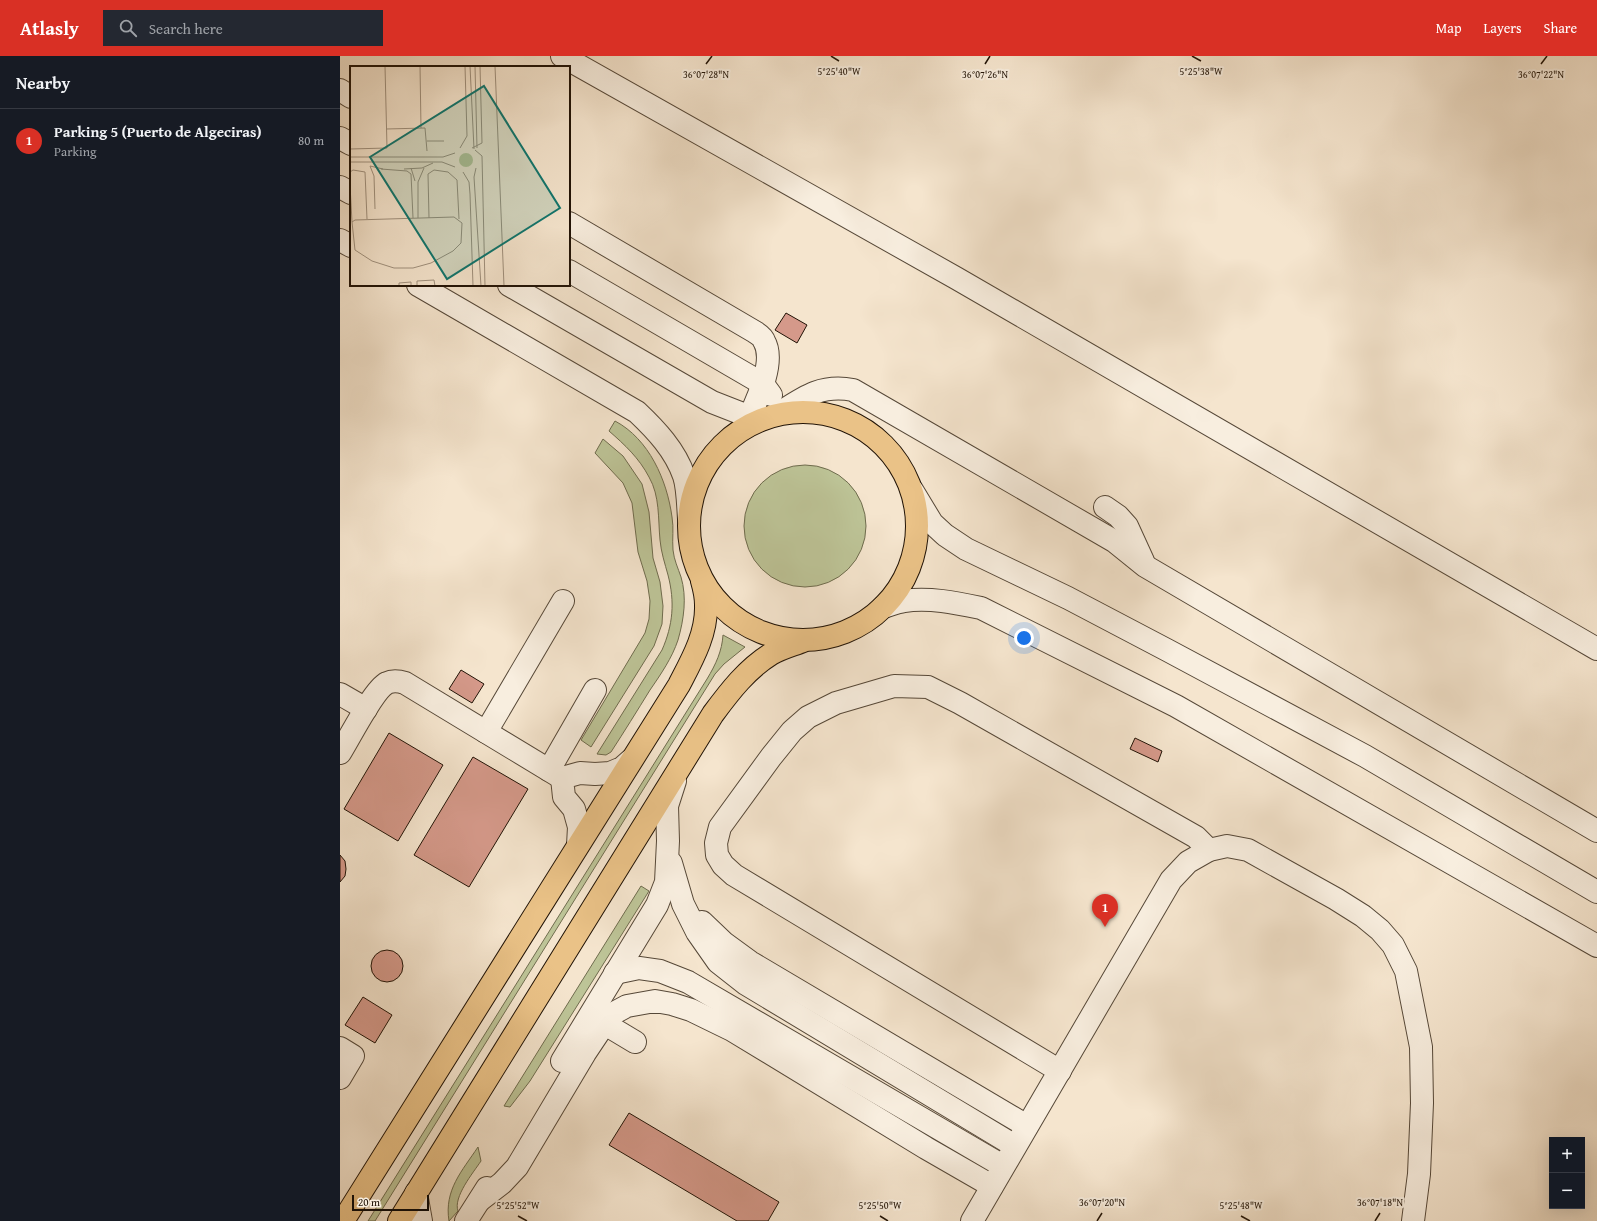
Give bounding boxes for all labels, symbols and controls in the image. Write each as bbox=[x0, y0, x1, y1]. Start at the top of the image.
search box bbox=[103, 10, 383, 46]
text: Atlasly bbox=[20, 14, 79, 42]
icon: search bbox=[117, 17, 139, 39]
text: Search here bbox=[149, 18, 223, 39]
text: Map bbox=[1436, 18, 1462, 38]
text: Layers bbox=[1484, 18, 1522, 38]
text: Share bbox=[1544, 18, 1577, 38]
text: 5°25'40"W bbox=[817, 64, 861, 79]
text: 5°25'38"W bbox=[1179, 64, 1223, 79]
inset map bbox=[350, 66, 570, 286]
text: 36°07'28"N bbox=[683, 67, 729, 82]
text: 36°07'26"N bbox=[962, 67, 1008, 82]
text: 36°07'22"N bbox=[1518, 67, 1564, 82]
text: Nearby bbox=[16, 70, 70, 95]
text: Parking 5 (Puerto de Algeciras) bbox=[54, 121, 262, 142]
text: 1 bbox=[26, 131, 32, 150]
text: 80 m bbox=[298, 131, 324, 150]
text: Parking bbox=[54, 142, 97, 161]
your location bbox=[1014, 628, 1034, 648]
pin: 1 bbox=[1092, 894, 1118, 927]
map controls bbox=[1549, 1137, 1585, 1209]
button: + bbox=[1549, 1137, 1585, 1173]
button: − bbox=[1549, 1173, 1585, 1209]
scale bar bbox=[352, 1193, 429, 1212]
text: 20 m bbox=[358, 1194, 380, 1210]
text: 36°07'20"N bbox=[1079, 1195, 1125, 1210]
text: 36°07'18"N bbox=[1357, 1195, 1403, 1210]
text: 5°25'52"W bbox=[496, 1198, 540, 1213]
text: 5°25'50"W bbox=[858, 1198, 902, 1213]
text: 5°25'48"W bbox=[1219, 1198, 1263, 1213]

